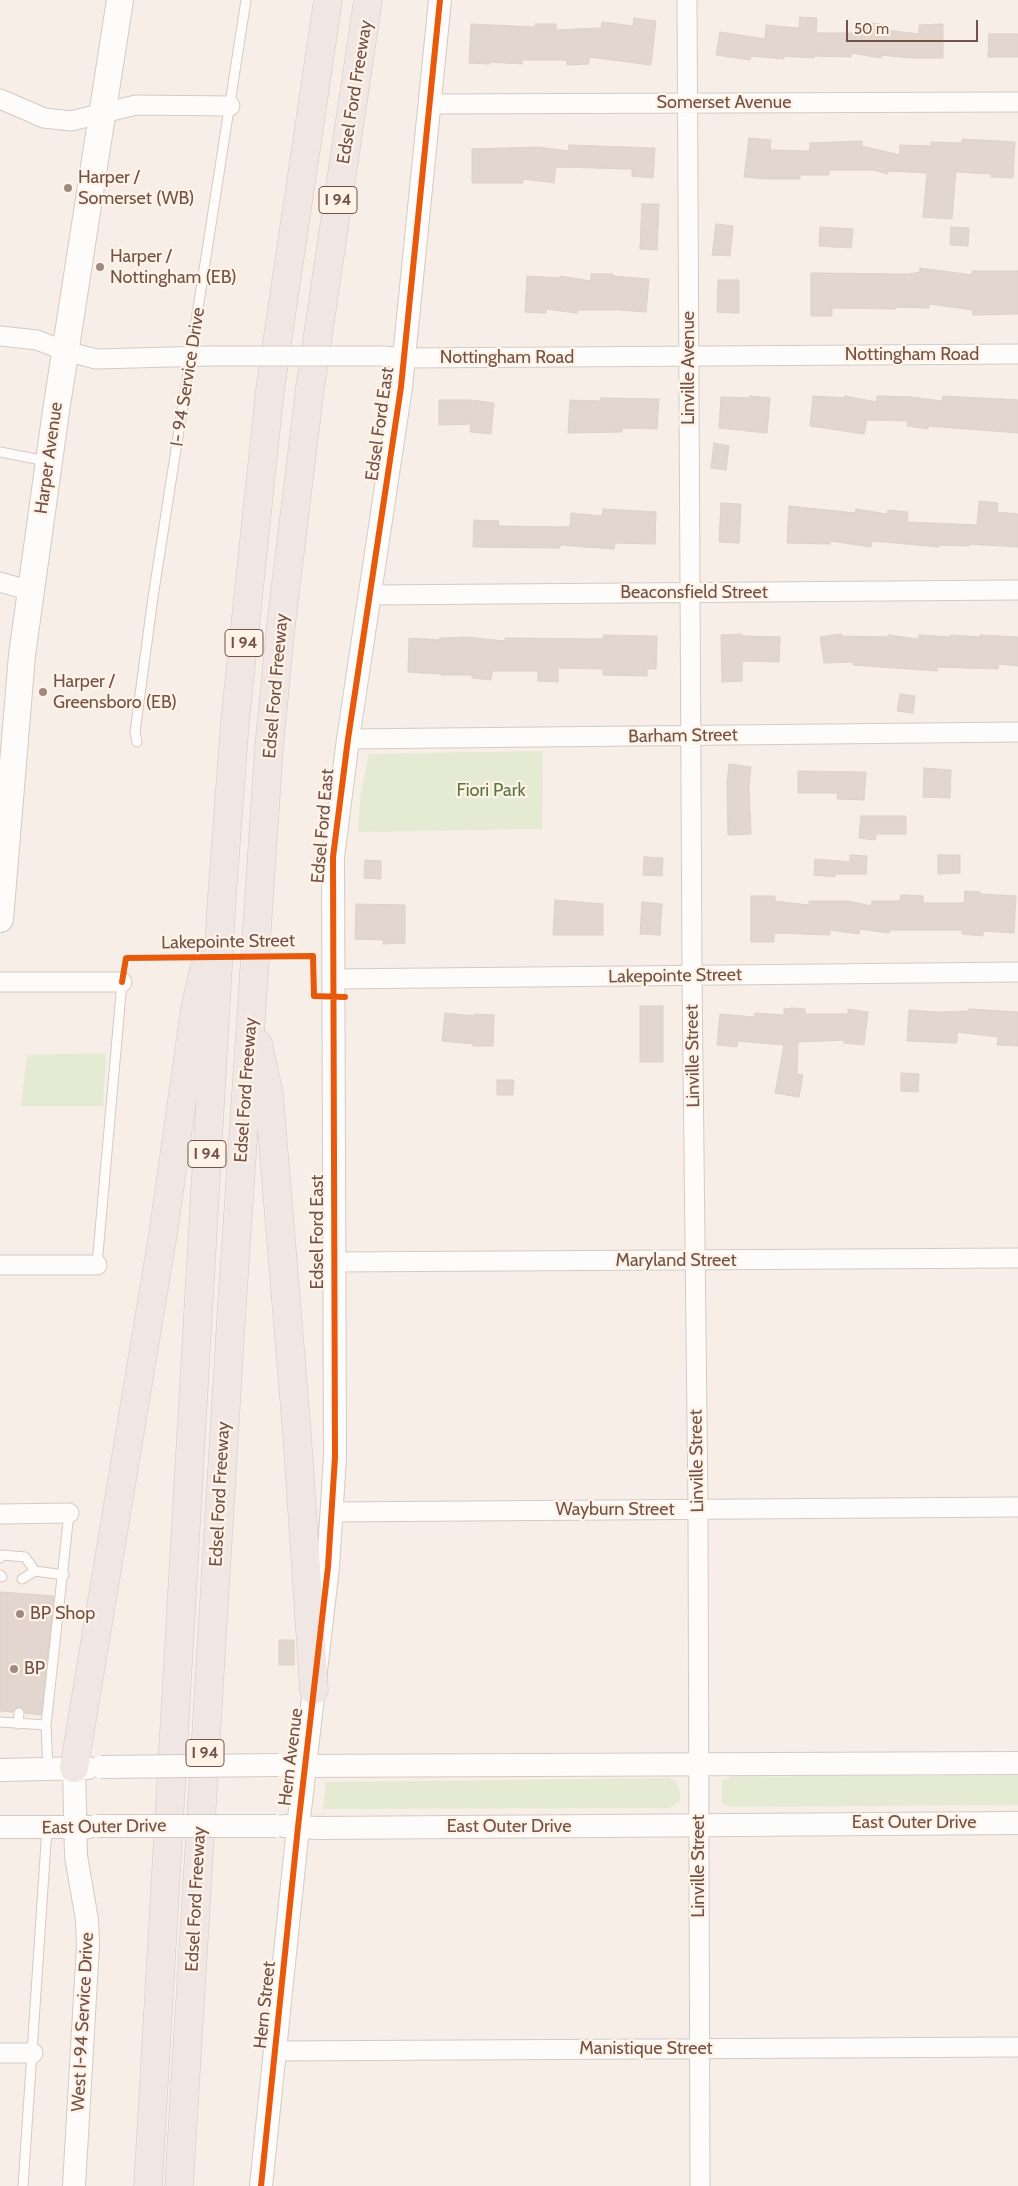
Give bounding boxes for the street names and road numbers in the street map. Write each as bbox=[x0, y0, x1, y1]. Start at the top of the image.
street label: Edsel Ford Freeway bbox=[333, 18, 377, 166]
street label: Somerset Avenue bbox=[657, 92, 791, 114]
road number: I 94 bbox=[319, 186, 357, 214]
street label: I- 94 Service Drive bbox=[166, 306, 210, 448]
street label: Linville Avenue bbox=[678, 311, 700, 425]
street label: Nottingham Road bbox=[845, 344, 979, 366]
street label: Nottingham Road bbox=[440, 347, 574, 369]
street label: Edsel Ford East bbox=[361, 366, 399, 482]
street label: Harper Avenue bbox=[30, 401, 68, 515]
street label: Beaconsfield Street bbox=[620, 582, 768, 604]
street label: Edsel Ford Freeway bbox=[259, 613, 293, 759]
road number: I 94 bbox=[225, 630, 263, 656]
street label: Barham Street bbox=[628, 724, 738, 748]
street label: Edsel Ford East bbox=[307, 768, 339, 884]
street label: Lakepointe Street bbox=[161, 930, 295, 954]
street label: Lakepointe Street bbox=[608, 964, 742, 988]
street label: Linville Street bbox=[681, 1004, 705, 1108]
street label: Edsel Ford Freeway bbox=[230, 1017, 262, 1163]
road number: I 94 bbox=[188, 1140, 226, 1168]
street label: Edsel Ford East bbox=[307, 1175, 329, 1289]
street label: Maryland Street bbox=[615, 1250, 737, 1272]
street label: Linville Street bbox=[685, 1409, 709, 1513]
street label: Edsel Ford Freeway bbox=[205, 1421, 235, 1567]
street label: Wayburn Street bbox=[555, 1499, 675, 1521]
street label: Hern Avenue bbox=[274, 1707, 308, 1807]
road number: I 94 bbox=[186, 1740, 224, 1766]
street label: East Outer Drive bbox=[852, 1812, 976, 1834]
street label: Linville Street bbox=[688, 1814, 710, 1918]
street label: East Outer Drive bbox=[41, 1815, 167, 1839]
street label: East Outer Drive bbox=[447, 1816, 571, 1838]
street label: Edsel Ford Freeway bbox=[181, 1826, 211, 1972]
street label: West I-94 Service Drive bbox=[68, 1932, 98, 2112]
street label: Hern Street bbox=[250, 1960, 280, 2050]
street label: Manistique Street bbox=[579, 2038, 713, 2060]

